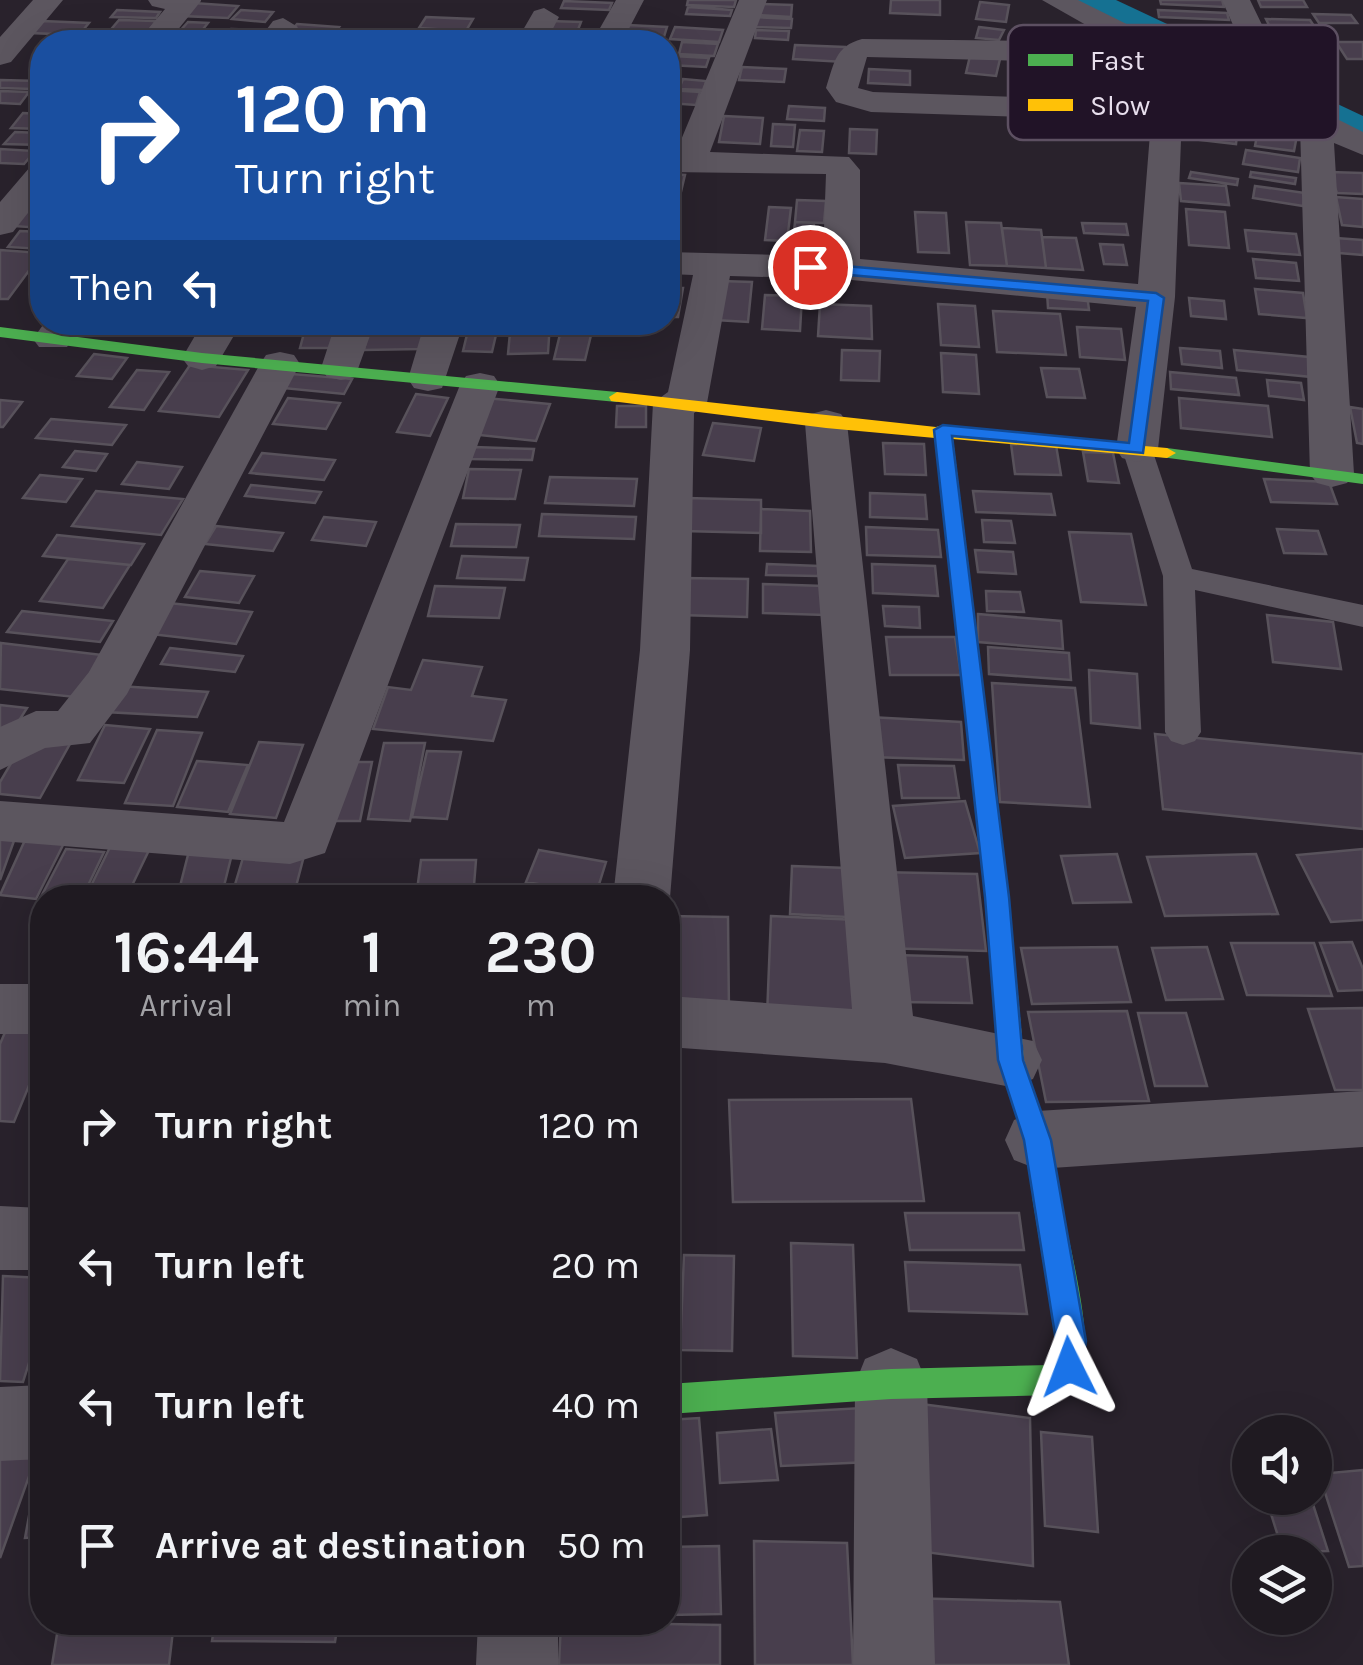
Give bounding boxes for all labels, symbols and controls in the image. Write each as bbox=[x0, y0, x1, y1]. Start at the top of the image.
legend bbox=[1008, 25, 1338, 140]
text: Fast bbox=[1090, 44, 1145, 77]
text: 120 m bbox=[235, 68, 431, 150]
icon: right bbox=[70, 70, 200, 200]
text: Slow bbox=[1090, 89, 1150, 122]
text: Turn right bbox=[235, 152, 435, 204]
pin bbox=[768, 225, 853, 310]
icon: arrive bbox=[783, 240, 838, 295]
icon: left bbox=[174, 260, 229, 315]
text: Then bbox=[70, 265, 154, 310]
text: 16:44 bbox=[114, 917, 259, 987]
text: 1 bbox=[361, 917, 383, 987]
text: 230 bbox=[485, 917, 596, 987]
text: Arrival bbox=[139, 987, 233, 1024]
text: min bbox=[342, 987, 401, 1024]
text: m bbox=[526, 987, 556, 1024]
icon: right bbox=[70, 1098, 125, 1153]
text: Turn right bbox=[155, 1103, 332, 1148]
text: 120 m bbox=[538, 1103, 640, 1148]
icon: left bbox=[70, 1238, 125, 1293]
text: Turn left bbox=[155, 1243, 305, 1288]
text: 20 m bbox=[551, 1243, 640, 1288]
position arrow bbox=[1017, 1315, 1121, 1419]
icon: left bbox=[70, 1378, 125, 1433]
text: Turn left bbox=[155, 1383, 305, 1428]
text: 40 m bbox=[552, 1383, 640, 1428]
map controls bbox=[1232, 1415, 1332, 1635]
button: sound bbox=[1232, 1415, 1332, 1515]
icon: arrive bbox=[70, 1518, 125, 1573]
text: Arrive at destination bbox=[155, 1523, 527, 1568]
text: 50 m bbox=[557, 1523, 645, 1568]
button: layers bbox=[1232, 1535, 1332, 1635]

